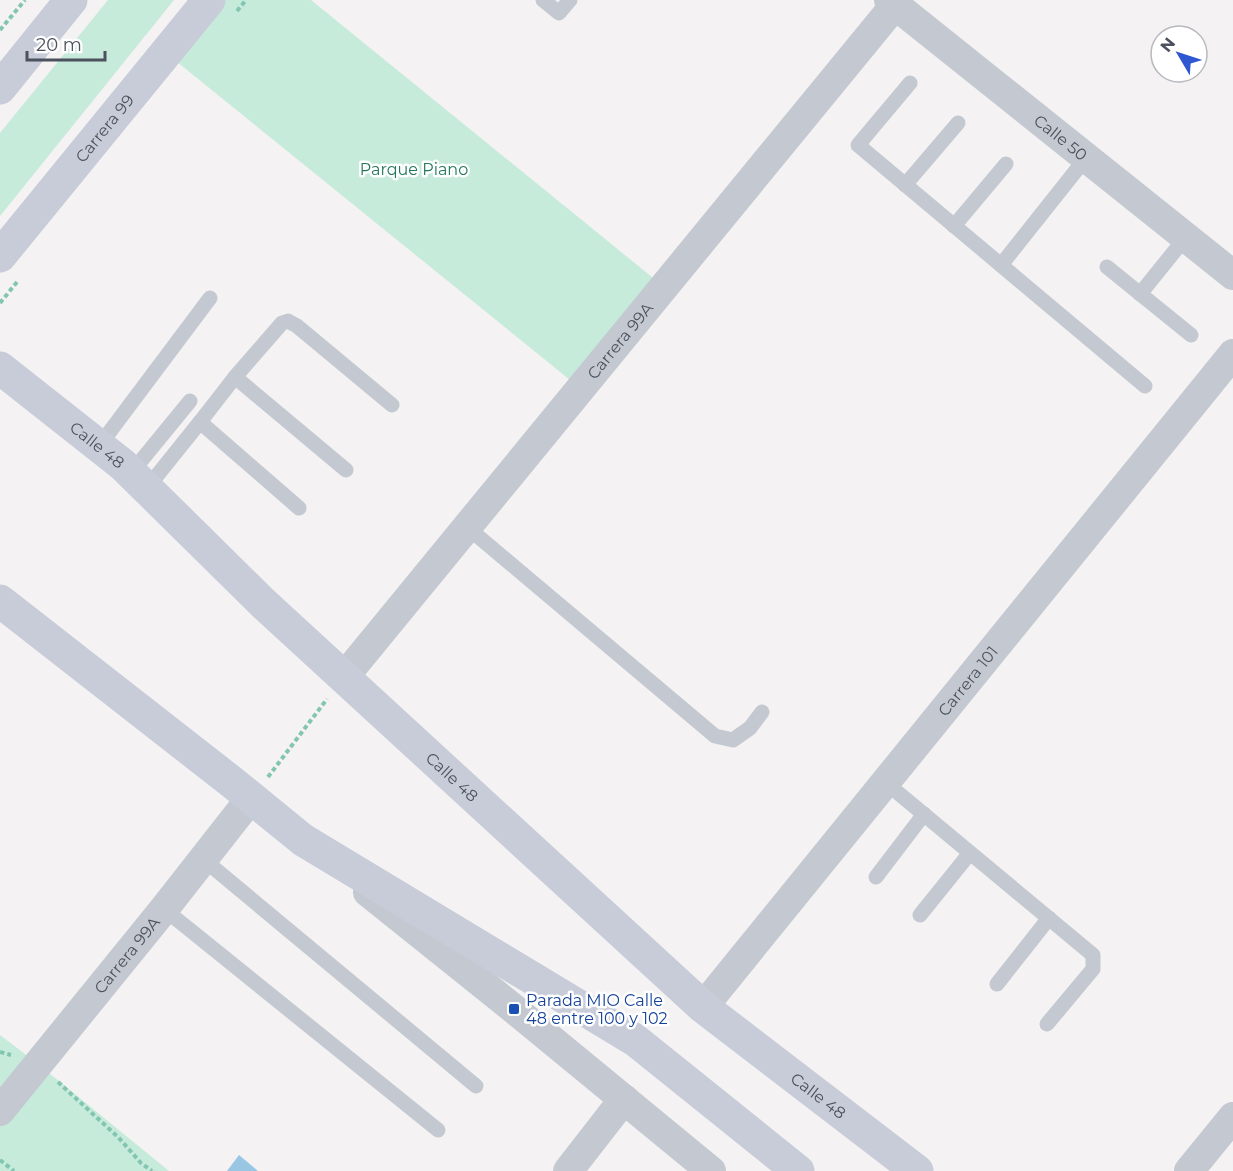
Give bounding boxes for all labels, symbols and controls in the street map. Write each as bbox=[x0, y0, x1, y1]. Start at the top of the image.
scale bar bbox=[27, 24, 105, 62]
north arrow bbox=[1149, 24, 1209, 84]
text: 20 m bbox=[36, 34, 82, 56]
text: N bbox=[1156, 34, 1179, 56]
street label: Carrera 99 bbox=[71, 90, 138, 166]
street label: Calle 50 bbox=[1030, 110, 1091, 164]
park label: Parque Piano bbox=[360, 160, 468, 179]
street label: Carrera 99A bbox=[583, 298, 657, 383]
street label: Calle 48 bbox=[66, 417, 128, 472]
street label: Carrera 101 bbox=[934, 642, 1002, 720]
street label: Calle 48 bbox=[422, 748, 482, 805]
street label: Carrera 99A bbox=[90, 912, 164, 997]
place label: Parada MIO Calle 48 entre 100 y 102 bbox=[526, 991, 668, 1028]
marker: Parada MIO Calle 48 entre 100 y 102 bbox=[507, 1002, 521, 1016]
street label: Calle 48 bbox=[787, 1068, 850, 1123]

